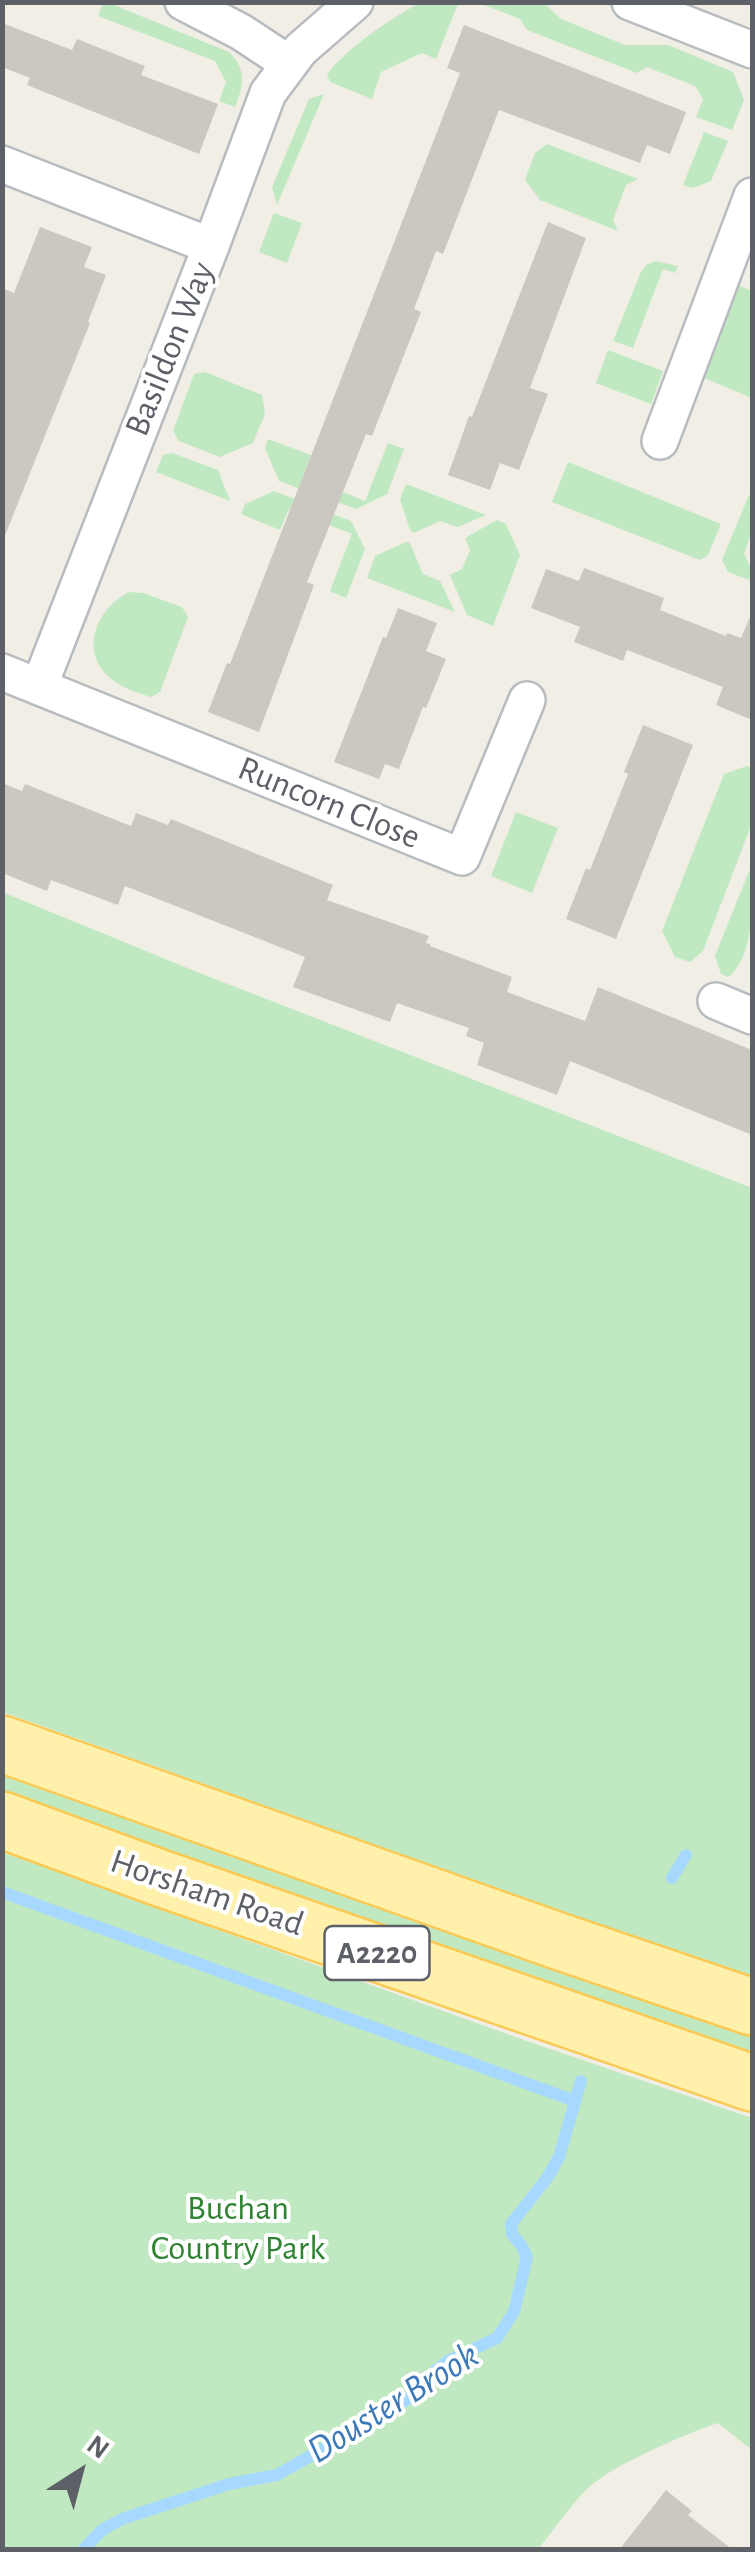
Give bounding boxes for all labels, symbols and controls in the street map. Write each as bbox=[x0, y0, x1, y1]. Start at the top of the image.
street label: Basildon Way bbox=[116, 256, 224, 442]
street label: Runcorn Close bbox=[232, 747, 426, 859]
street label: Horsham Road bbox=[105, 1840, 309, 1946]
road number: A2220 bbox=[324, 1926, 430, 1980]
park label: Buchan Country Park bbox=[151, 2187, 325, 2269]
water label: Douster Brook bbox=[299, 2332, 487, 2474]
north arrow bbox=[30, 2422, 130, 2522]
text: N bbox=[82, 2431, 114, 2465]

